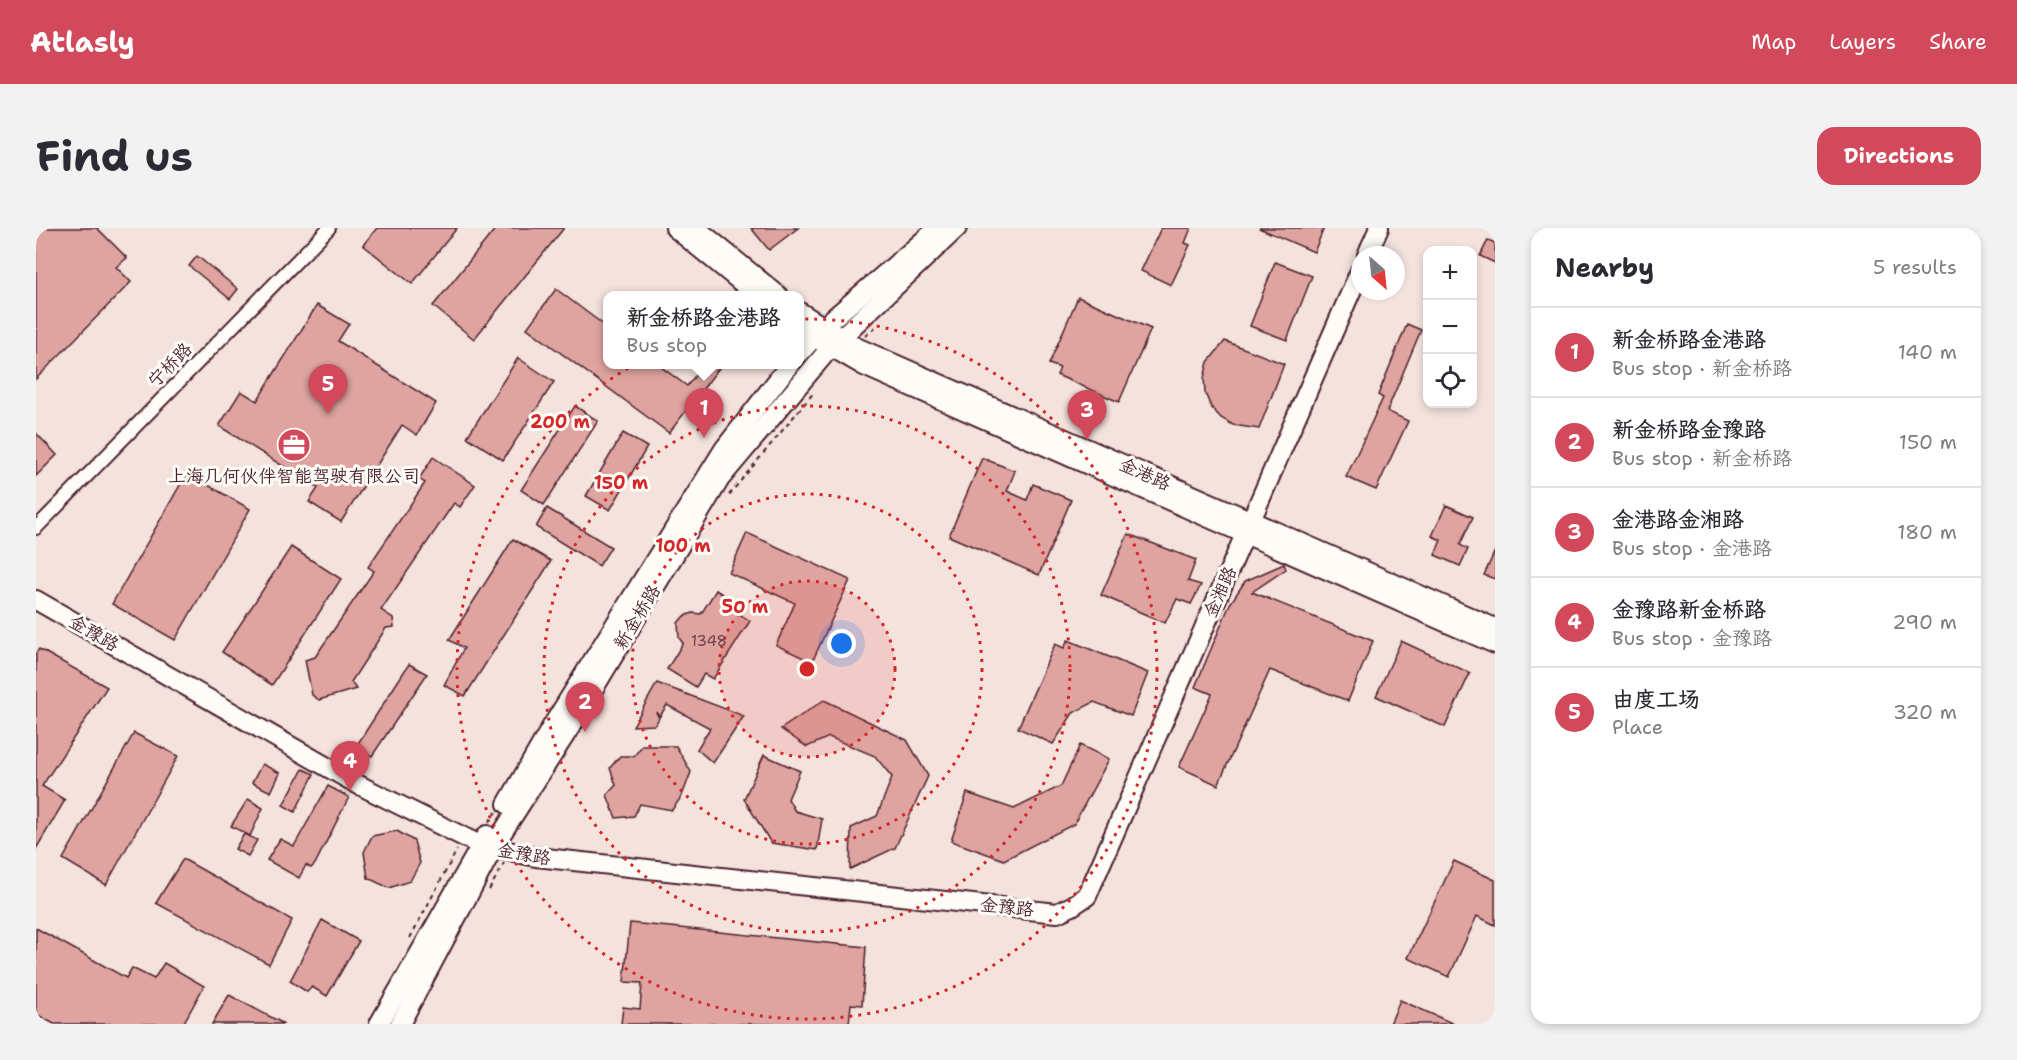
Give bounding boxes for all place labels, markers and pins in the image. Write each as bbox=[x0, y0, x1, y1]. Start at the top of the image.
pin: 5 bbox=[308, 364, 348, 414]
pin: 1 bbox=[684, 388, 724, 438]
pin: 3 bbox=[1068, 390, 1106, 440]
office icon: 上海几何伙伴智能驾驶有限公司 bbox=[276, 427, 312, 463]
place label: 上海几何伙伴智能驾驶有限公司 bbox=[168, 464, 420, 488]
centre of rings bbox=[797, 659, 817, 679]
pin: 2 bbox=[566, 682, 604, 732]
pin: 4 bbox=[330, 742, 370, 791]

